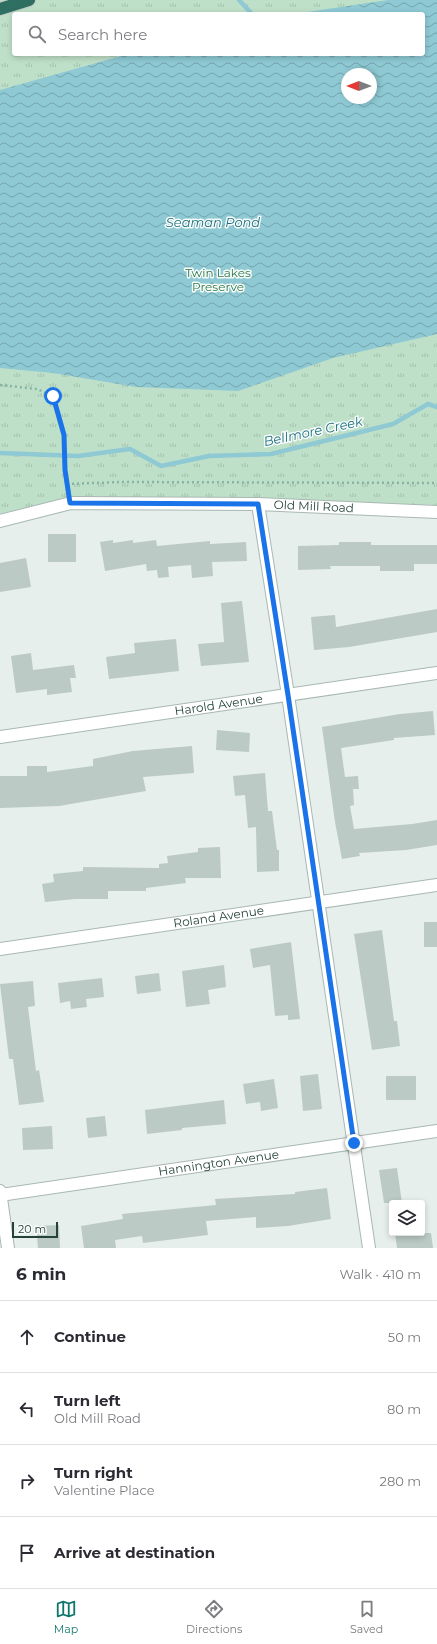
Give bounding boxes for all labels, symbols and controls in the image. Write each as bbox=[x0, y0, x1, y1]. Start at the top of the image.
search box bbox=[12, 12, 425, 56]
icon: search bbox=[26, 23, 48, 45]
text: Search here bbox=[58, 25, 147, 44]
north arrow bbox=[341, 68, 377, 104]
water label: Seaman Pond bbox=[166, 214, 260, 230]
park label: Twin Lakes Preserve bbox=[185, 265, 251, 294]
route start bbox=[44, 387, 62, 405]
water label: Bellmore Creek bbox=[262, 412, 365, 449]
street label: Old Mill Road bbox=[273, 497, 354, 515]
street label: Harold Avenue bbox=[174, 691, 264, 718]
street label: Roland Avenue bbox=[172, 902, 265, 931]
route end bbox=[345, 1134, 363, 1152]
street label: Hannington Avenue bbox=[157, 1146, 280, 1179]
map controls bbox=[389, 1200, 425, 1236]
button: layers bbox=[389, 1200, 425, 1236]
scale bar bbox=[12, 1220, 58, 1239]
text: 20 m bbox=[18, 1222, 46, 1236]
text: 6 min bbox=[16, 1264, 66, 1284]
text: Walk · 410 m bbox=[339, 1266, 421, 1282]
icon: ahead bbox=[16, 1326, 38, 1348]
text: Continue bbox=[54, 1327, 126, 1346]
text: 50 m bbox=[388, 1329, 421, 1345]
text: Turn left bbox=[54, 1391, 121, 1410]
icon: left bbox=[16, 1398, 38, 1420]
text: 80 m bbox=[387, 1401, 421, 1417]
text: Old Mill Road bbox=[54, 1410, 141, 1426]
text: Turn right bbox=[54, 1463, 133, 1482]
icon: right bbox=[16, 1470, 38, 1492]
text: 280 m bbox=[380, 1473, 421, 1489]
text: Valentine Place bbox=[54, 1482, 155, 1498]
icon: arrive bbox=[16, 1542, 38, 1564]
text: Arrive at destination bbox=[54, 1543, 215, 1562]
tab: Map bbox=[54, 1598, 78, 1636]
tab: Directions bbox=[186, 1598, 242, 1636]
tab: Saved bbox=[350, 1598, 383, 1636]

